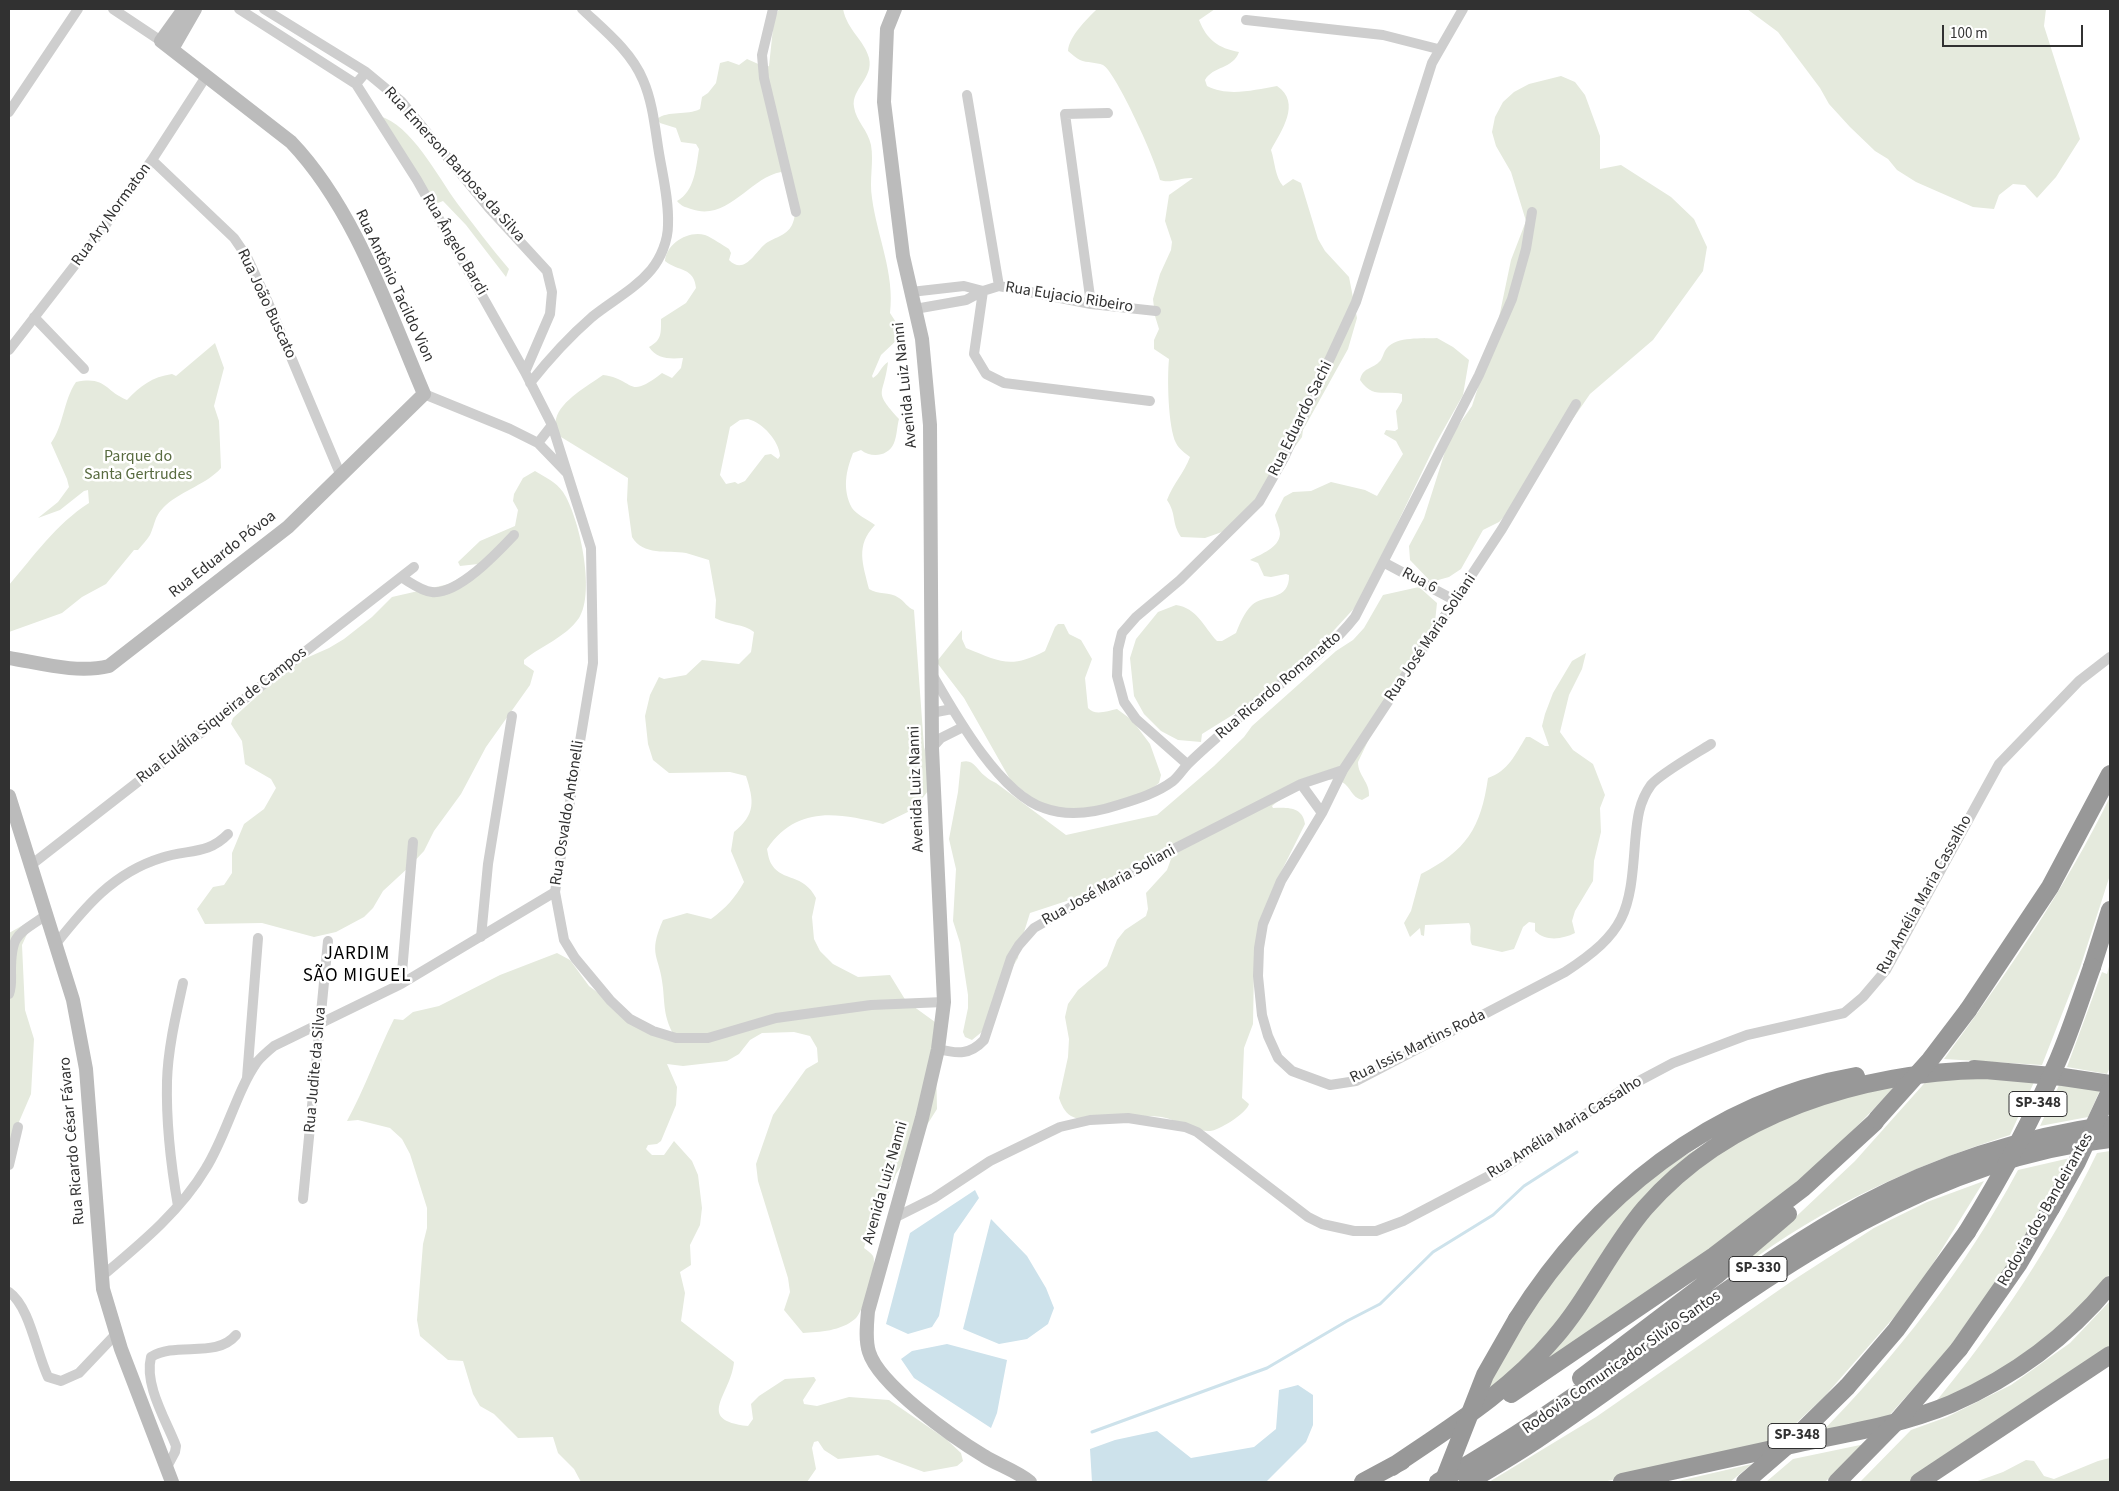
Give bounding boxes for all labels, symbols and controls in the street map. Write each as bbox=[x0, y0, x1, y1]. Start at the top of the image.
scale bar bbox=[1944, 15, 2085, 47]
text: 100 m bbox=[1950, 23, 1988, 44]
street label: Rua Emerson Barbosa da Silva bbox=[379, 84, 529, 246]
street label: Rua Ary Normaton bbox=[68, 160, 156, 270]
street label: Rua Ângelo Bardi bbox=[417, 191, 491, 299]
street label: Rua Antônio Tacildo Vion bbox=[350, 207, 438, 365]
street label: Rua João Buscato bbox=[232, 246, 300, 362]
street label: Rua Eujacio Ribeiro bbox=[1004, 278, 1134, 318]
street label: Avenida Luiz Nanni bbox=[890, 321, 922, 449]
street label: Rua Eduardo Sachi bbox=[1265, 358, 1337, 480]
park label: Parque do Santa Gertrudes bbox=[84, 447, 192, 485]
street label: Rua Eduardo Póvoa bbox=[166, 507, 280, 603]
street label: Rua 6 bbox=[1398, 564, 1440, 598]
street label: Rua José Maria Soliani bbox=[1381, 571, 1481, 705]
street label: Rua Ricardo Romanatto bbox=[1212, 628, 1346, 744]
street label: Rua Eulália Siqueira de Campos bbox=[133, 644, 311, 788]
street label: Avenida Luiz Nanni bbox=[905, 725, 929, 853]
street label: Rua Osvaldo Antonelli bbox=[547, 739, 589, 887]
street label: Rua Amélia Maria Cassalho bbox=[1873, 812, 1977, 978]
street label: Rua José Maria Soliani bbox=[1039, 841, 1179, 931]
district label: JARDIM SÃO MIGUEL bbox=[301, 944, 413, 988]
street label: Rua Judite da Silva bbox=[301, 1006, 331, 1134]
street label: Rua Issis Martins Roda bbox=[1347, 1006, 1489, 1088]
street label: Rua Ricardo César Fávaro bbox=[56, 1056, 90, 1226]
street label: Rua Amélia Maria Cassalho bbox=[1484, 1072, 1646, 1184]
road number: SP-348 bbox=[2009, 1092, 2067, 1116]
street label: Avenida Luiz Nanni bbox=[859, 1119, 913, 1247]
street label: Rodovia dos Bandeirantes bbox=[1994, 1130, 2098, 1290]
road number: SP-330 bbox=[1729, 1256, 1787, 1282]
street label: Rodovia Comunicador Silvio Santos bbox=[1519, 1287, 1725, 1439]
road number: SP-348 bbox=[1768, 1424, 1826, 1448]

